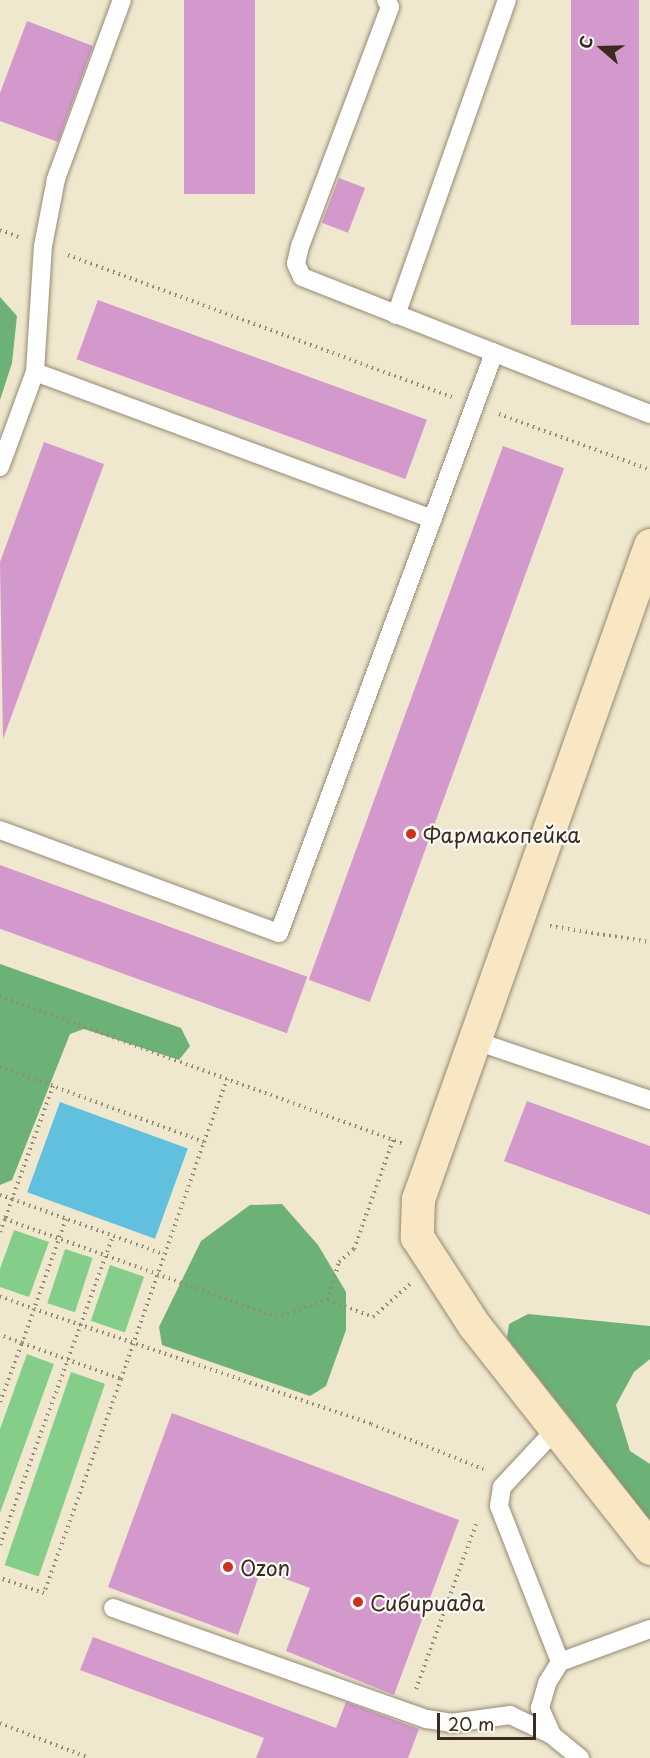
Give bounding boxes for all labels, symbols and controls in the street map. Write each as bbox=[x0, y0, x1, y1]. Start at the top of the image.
north arrow bbox=[572, 18, 632, 78]
text: С bbox=[572, 32, 598, 52]
place label: Фармакопейка bbox=[423, 821, 580, 847]
marker: Фармакопейка bbox=[404, 827, 418, 841]
place label: Ozon bbox=[240, 1554, 290, 1580]
marker: Ozon bbox=[221, 1560, 235, 1574]
place label: Сибириада bbox=[370, 1589, 485, 1615]
marker: Сибириада bbox=[351, 1595, 365, 1609]
scale bar bbox=[440, 1701, 539, 1739]
text: 20 m bbox=[448, 1710, 494, 1737]

